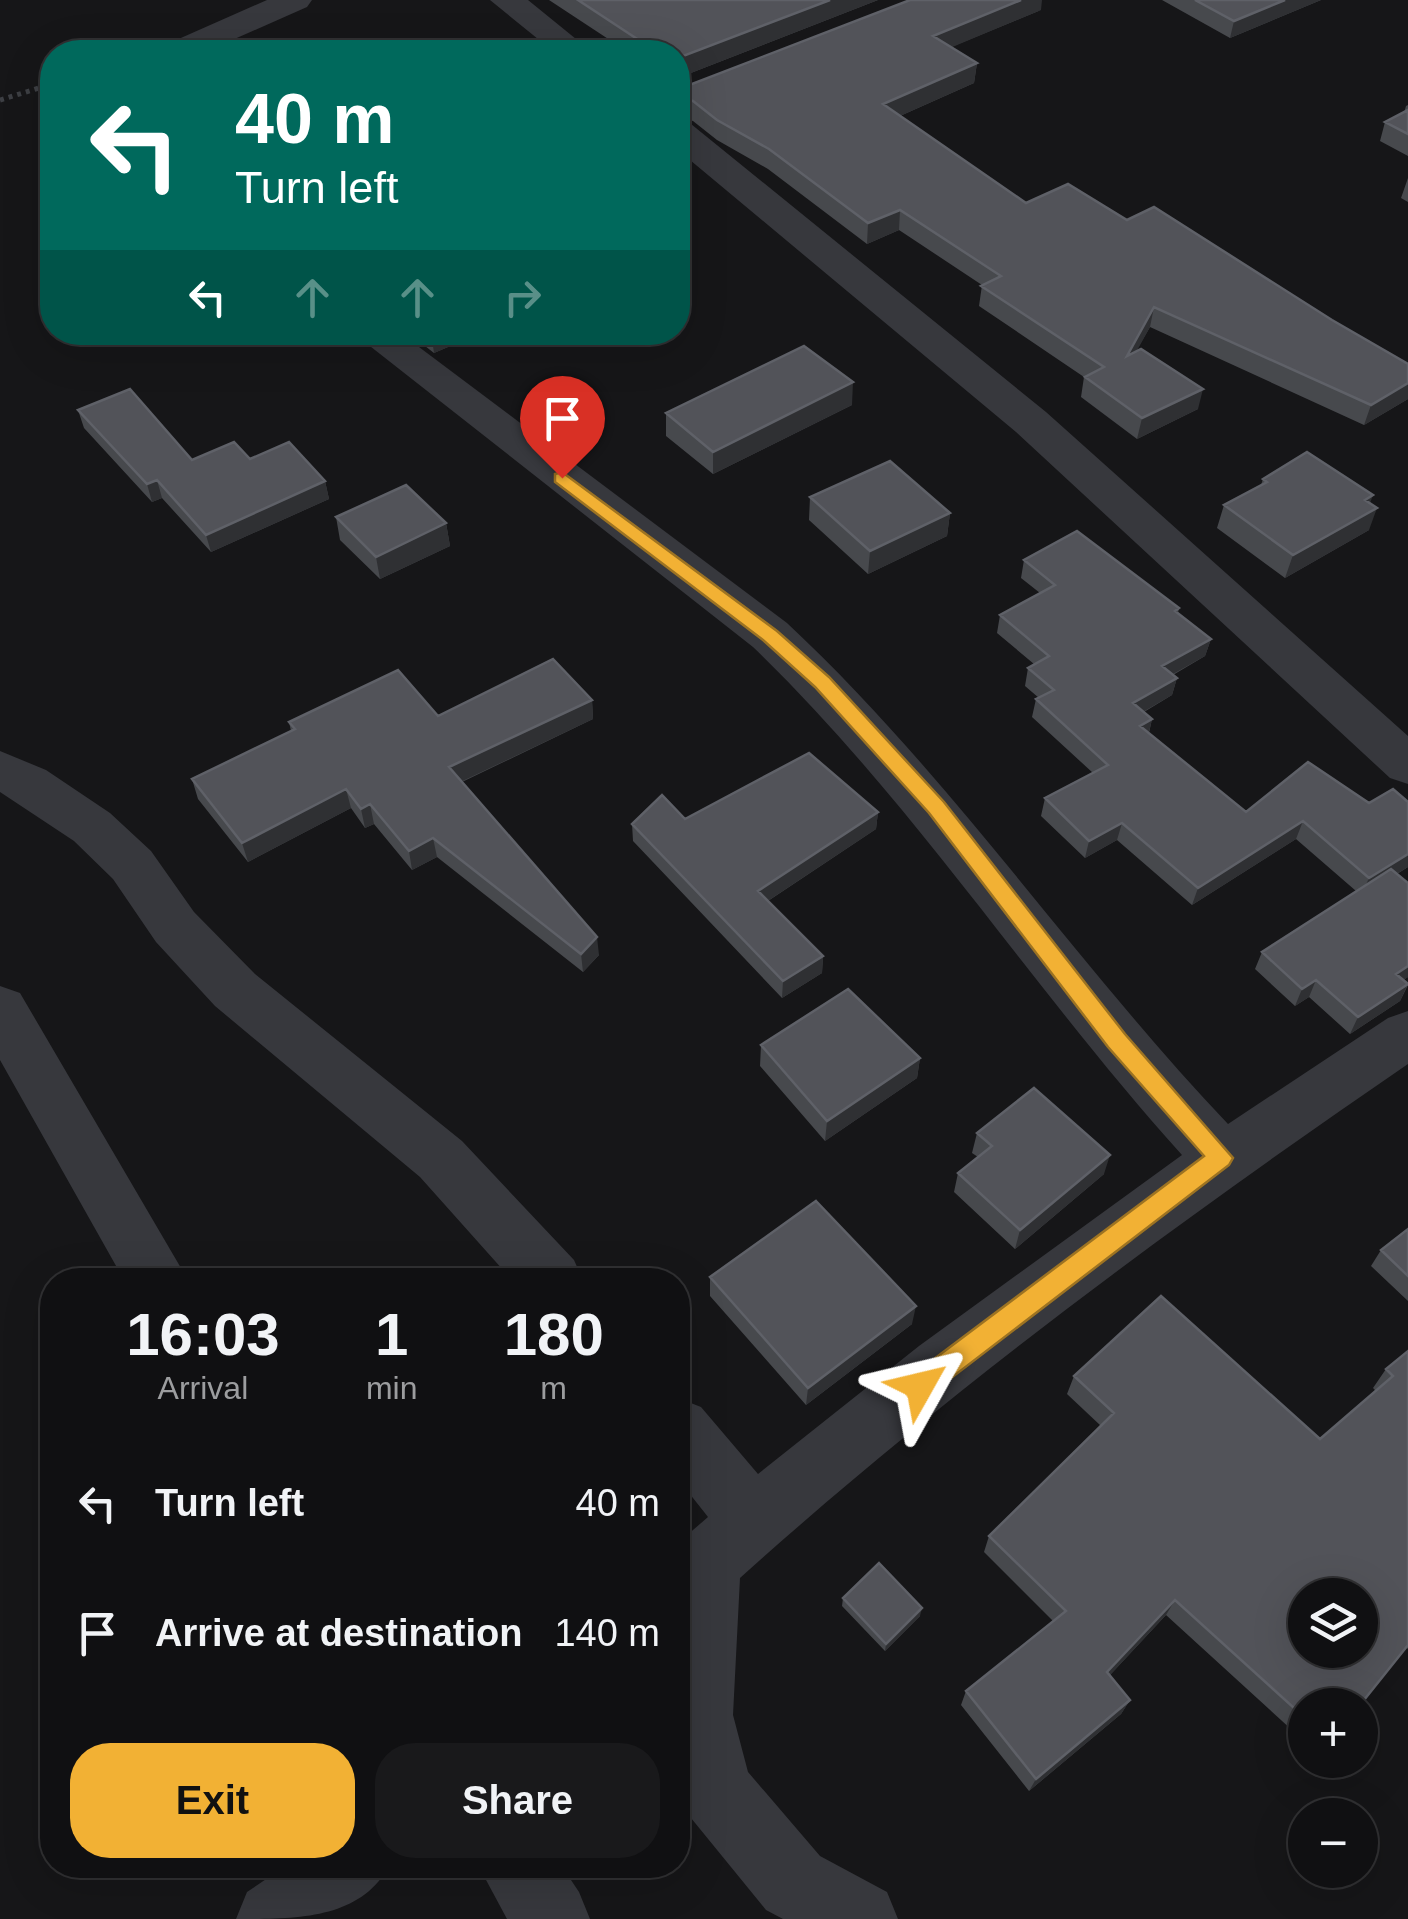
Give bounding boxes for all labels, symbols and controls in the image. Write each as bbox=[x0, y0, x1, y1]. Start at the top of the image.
icon: left bbox=[70, 80, 200, 210]
text: 40 m bbox=[235, 80, 395, 158]
text: Turn left bbox=[235, 162, 398, 213]
icon: left bbox=[180, 270, 235, 325]
icon: ahead bbox=[285, 270, 340, 325]
icon: ahead bbox=[390, 270, 445, 325]
icon: right bbox=[495, 270, 550, 325]
pin bbox=[520, 376, 605, 479]
icon: arrive bbox=[535, 391, 590, 446]
text: 16:03 bbox=[126, 1301, 280, 1368]
text: 1 bbox=[375, 1301, 408, 1368]
text: 180 bbox=[504, 1301, 604, 1368]
position arrow bbox=[868, 1334, 972, 1438]
text: Arrival bbox=[158, 1370, 248, 1406]
text: min bbox=[366, 1370, 417, 1406]
text: m bbox=[540, 1370, 567, 1406]
icon: left bbox=[70, 1476, 125, 1531]
text: Turn left bbox=[155, 1482, 304, 1524]
text: 40 m bbox=[576, 1482, 660, 1524]
map controls bbox=[1288, 1578, 1378, 1888]
button: layers bbox=[1288, 1578, 1378, 1668]
icon: arrive bbox=[70, 1606, 125, 1661]
text: Arrive at destination bbox=[155, 1612, 522, 1654]
text: 140 m bbox=[554, 1612, 660, 1654]
button: + bbox=[1288, 1688, 1378, 1778]
button: Exit bbox=[70, 1743, 355, 1858]
button: Share bbox=[375, 1743, 660, 1858]
button: − bbox=[1288, 1798, 1378, 1888]

